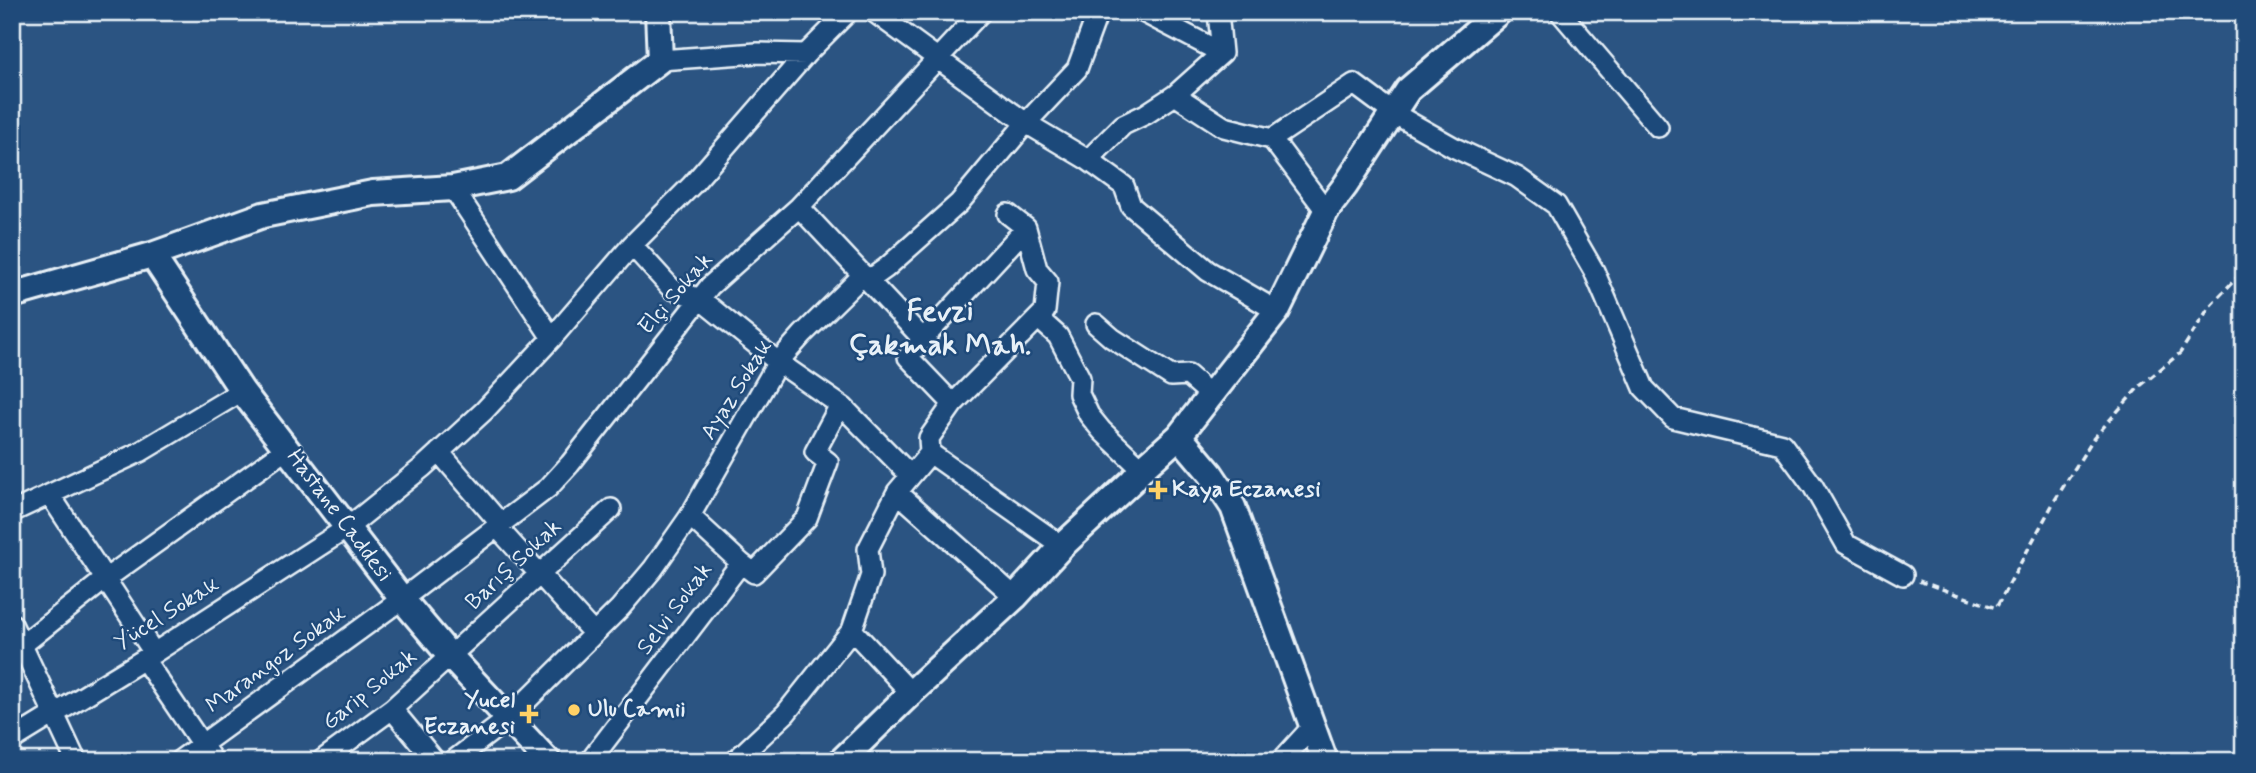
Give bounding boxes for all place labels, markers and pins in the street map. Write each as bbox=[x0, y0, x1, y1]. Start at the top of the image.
place label: Kaya Eczanesi bbox=[1172, 475, 1321, 505]
marker: Kaya Eczanesi bbox=[1150, 482, 1166, 498]
place label: Yucel Eczanesi bbox=[424, 686, 515, 742]
place label: Ulu Camii bbox=[588, 695, 686, 725]
marker: Ulu Camii bbox=[566, 702, 582, 718]
marker: Yucel Eczanesi bbox=[521, 706, 537, 722]

